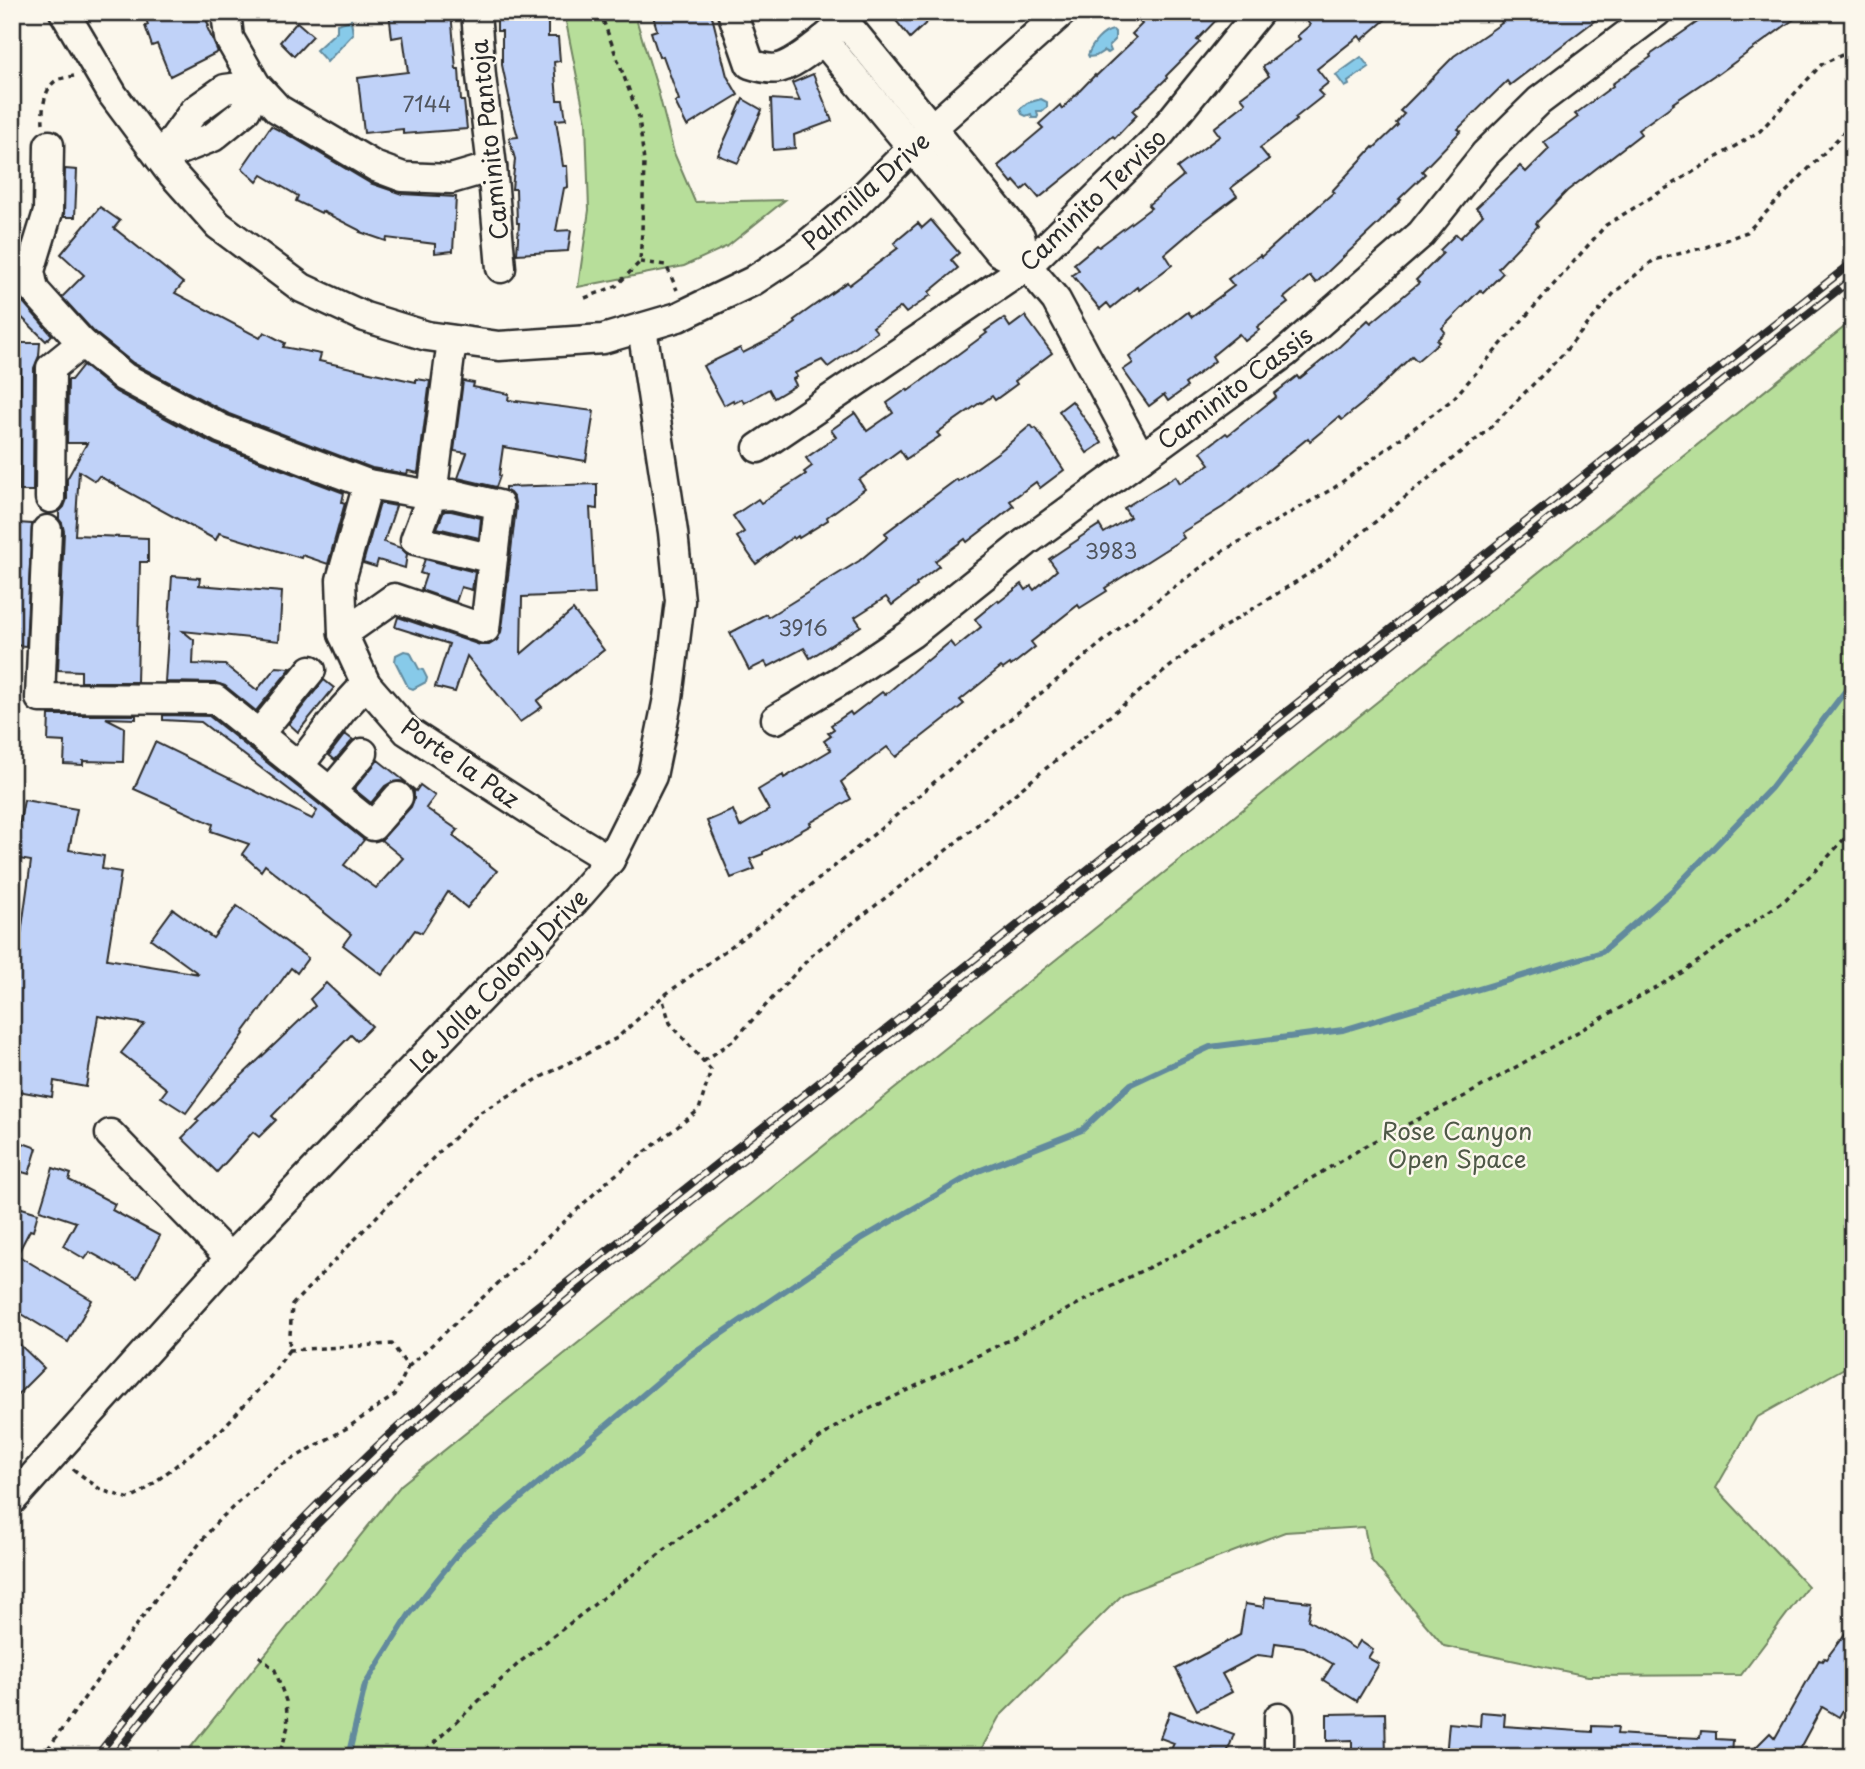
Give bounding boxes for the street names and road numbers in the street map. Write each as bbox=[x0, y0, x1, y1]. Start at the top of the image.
street label: Caminito Pantoja bbox=[460, 38, 516, 242]
street label: Caminito Terviso bbox=[1010, 119, 1174, 279]
street label: Palmilla Drive bbox=[793, 123, 937, 257]
street label: Caminito Cassis bbox=[1149, 316, 1319, 458]
street label: Porte la Paz bbox=[395, 708, 527, 816]
street label: La Jolla Colony Drive bbox=[400, 880, 596, 1080]

